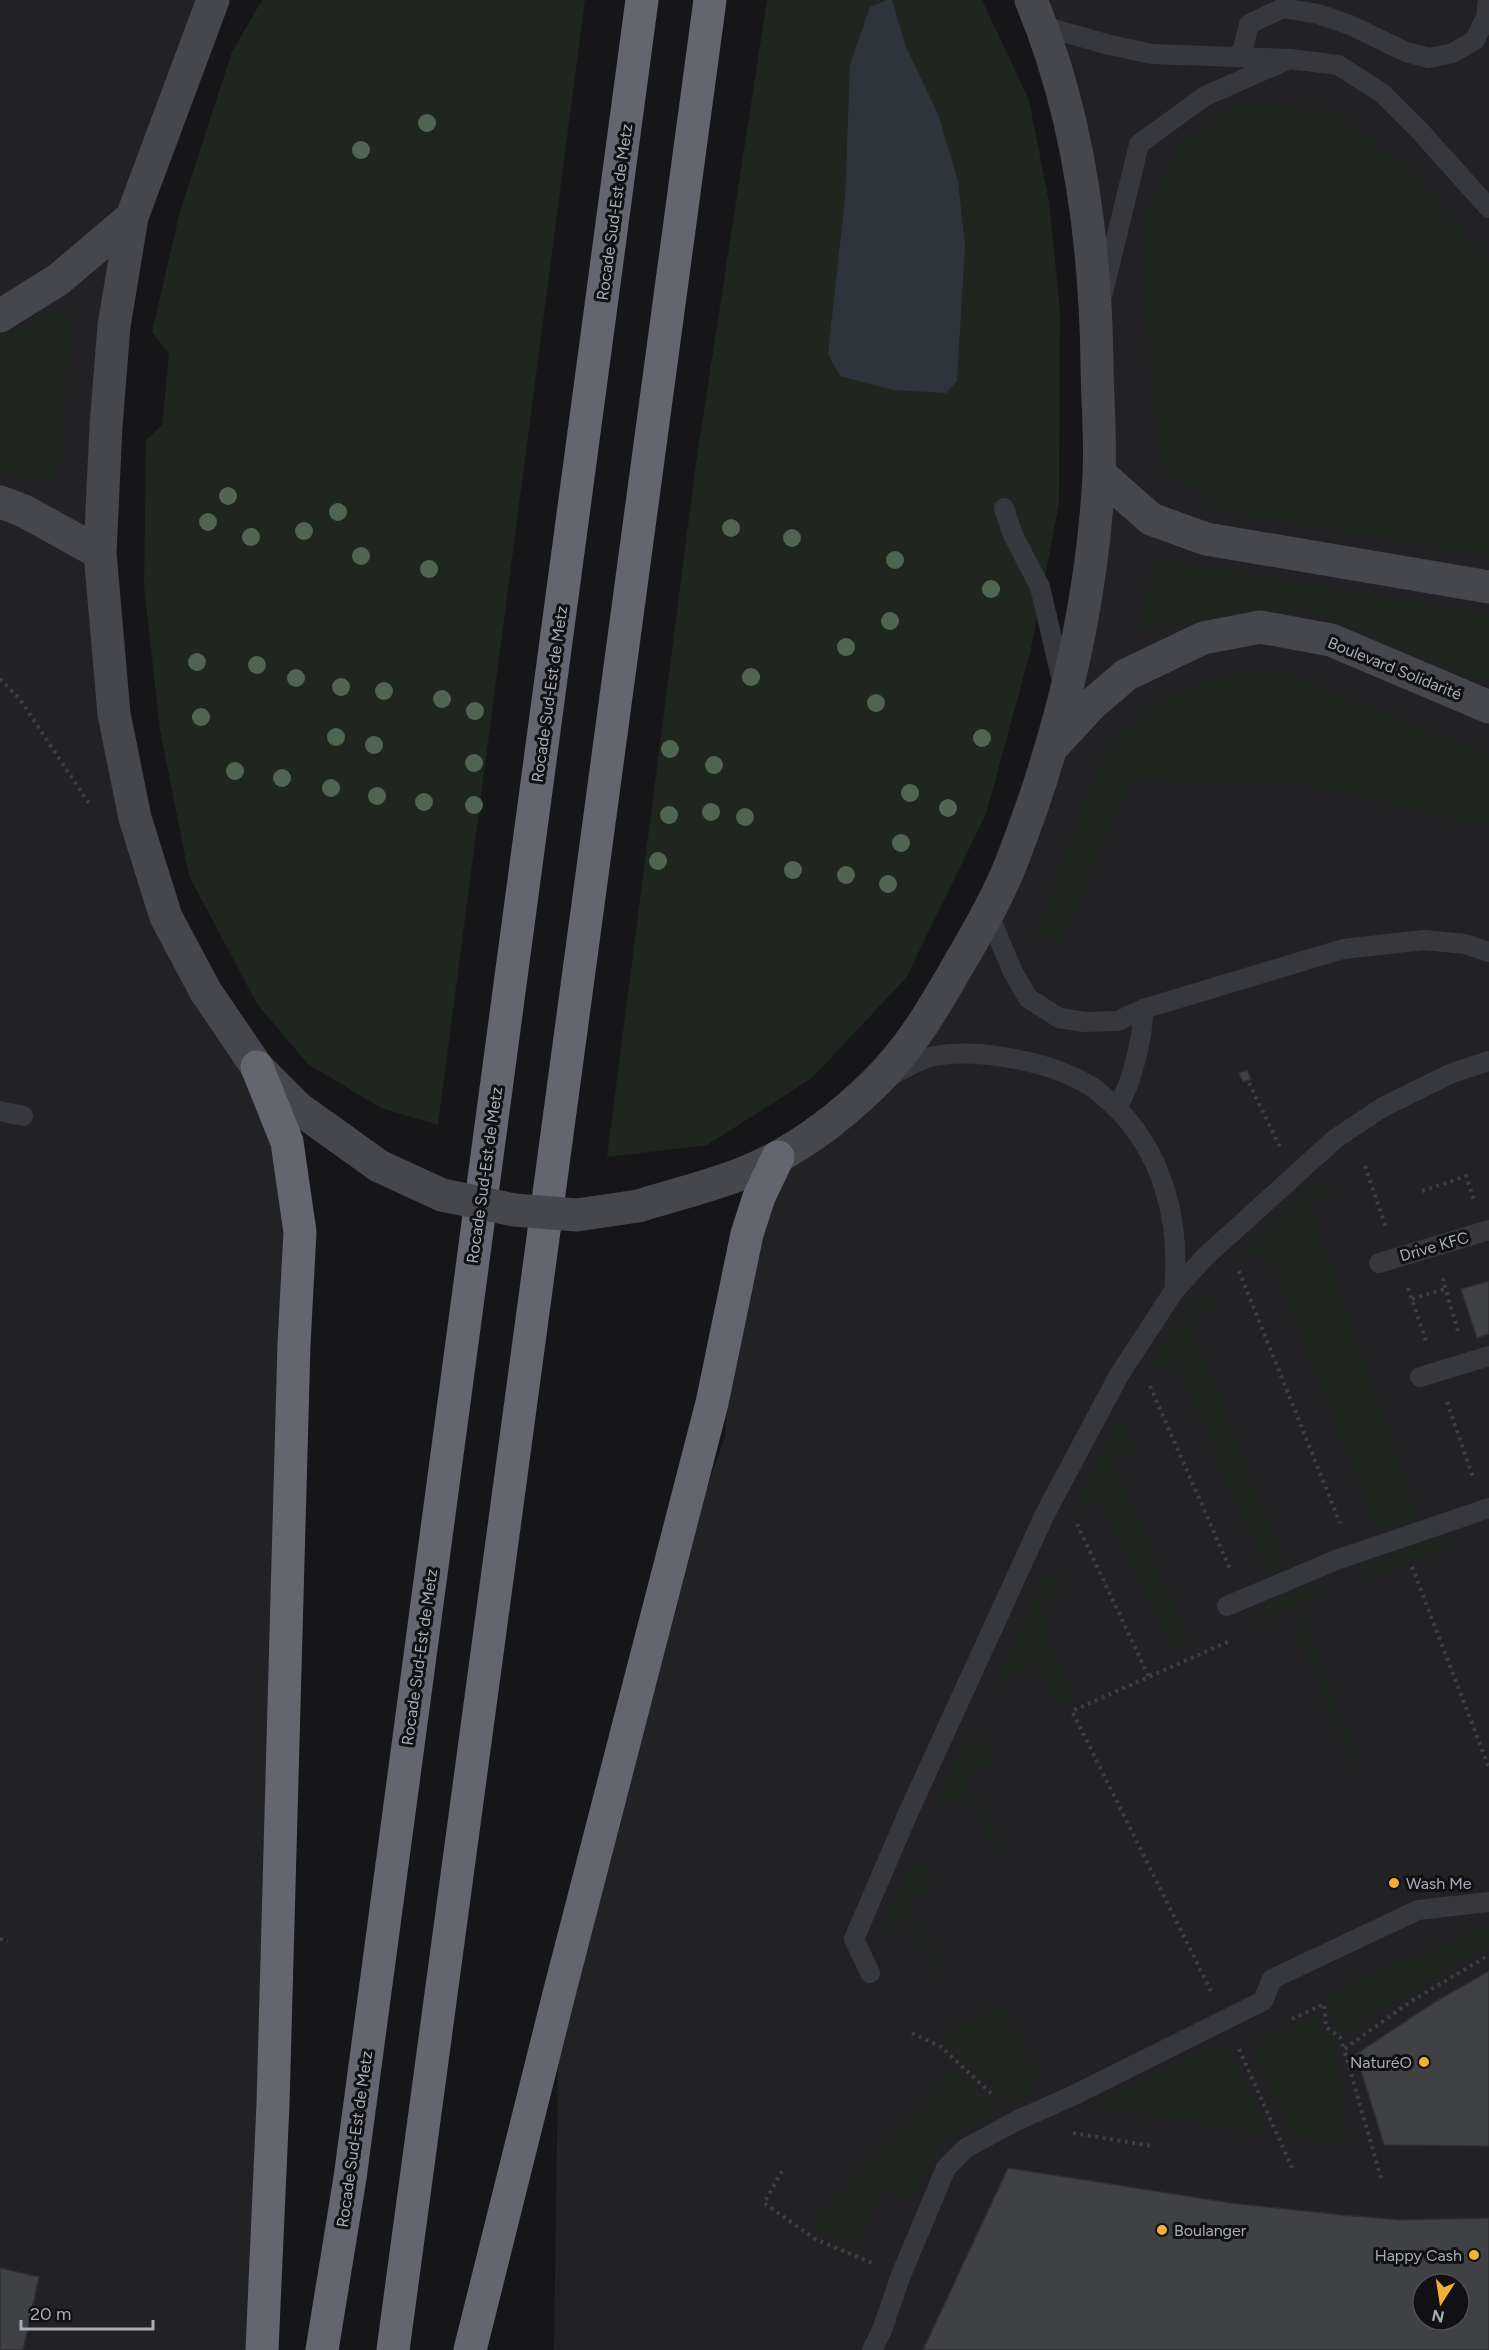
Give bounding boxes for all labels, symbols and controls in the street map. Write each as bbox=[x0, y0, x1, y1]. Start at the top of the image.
street label: Rocade Sud-Est de Metz bbox=[593, 122, 636, 302]
street label: Rocade Sud-Est de Metz bbox=[528, 604, 571, 784]
street label: Boulevard Solidarité bbox=[1325, 633, 1465, 704]
street label: Rocade Sud-Est de Metz bbox=[463, 1085, 506, 1265]
street label: Drive KFC bbox=[1397, 1228, 1471, 1265]
street label: Rocade Sud-Est de Metz bbox=[398, 1567, 441, 1747]
place label: Wash Me bbox=[1406, 1874, 1472, 1893]
marker: Wash Me bbox=[1387, 1876, 1401, 1890]
street label: Rocade Sud-Est de Metz bbox=[333, 2049, 376, 2229]
place label: NaturéO bbox=[1350, 2053, 1412, 2072]
marker: NaturéO bbox=[1417, 2055, 1431, 2069]
place label: Boulanger bbox=[1174, 2221, 1247, 2240]
marker: Boulanger bbox=[1155, 2223, 1169, 2237]
place label: Happy Cash bbox=[1375, 2246, 1462, 2265]
marker: Happy Cash bbox=[1467, 2248, 1481, 2262]
north arrow bbox=[1411, 2272, 1471, 2332]
scale bar bbox=[21, 2293, 153, 2331]
text: 20 m bbox=[30, 2303, 71, 2325]
text: N bbox=[1430, 2306, 1446, 2327]

